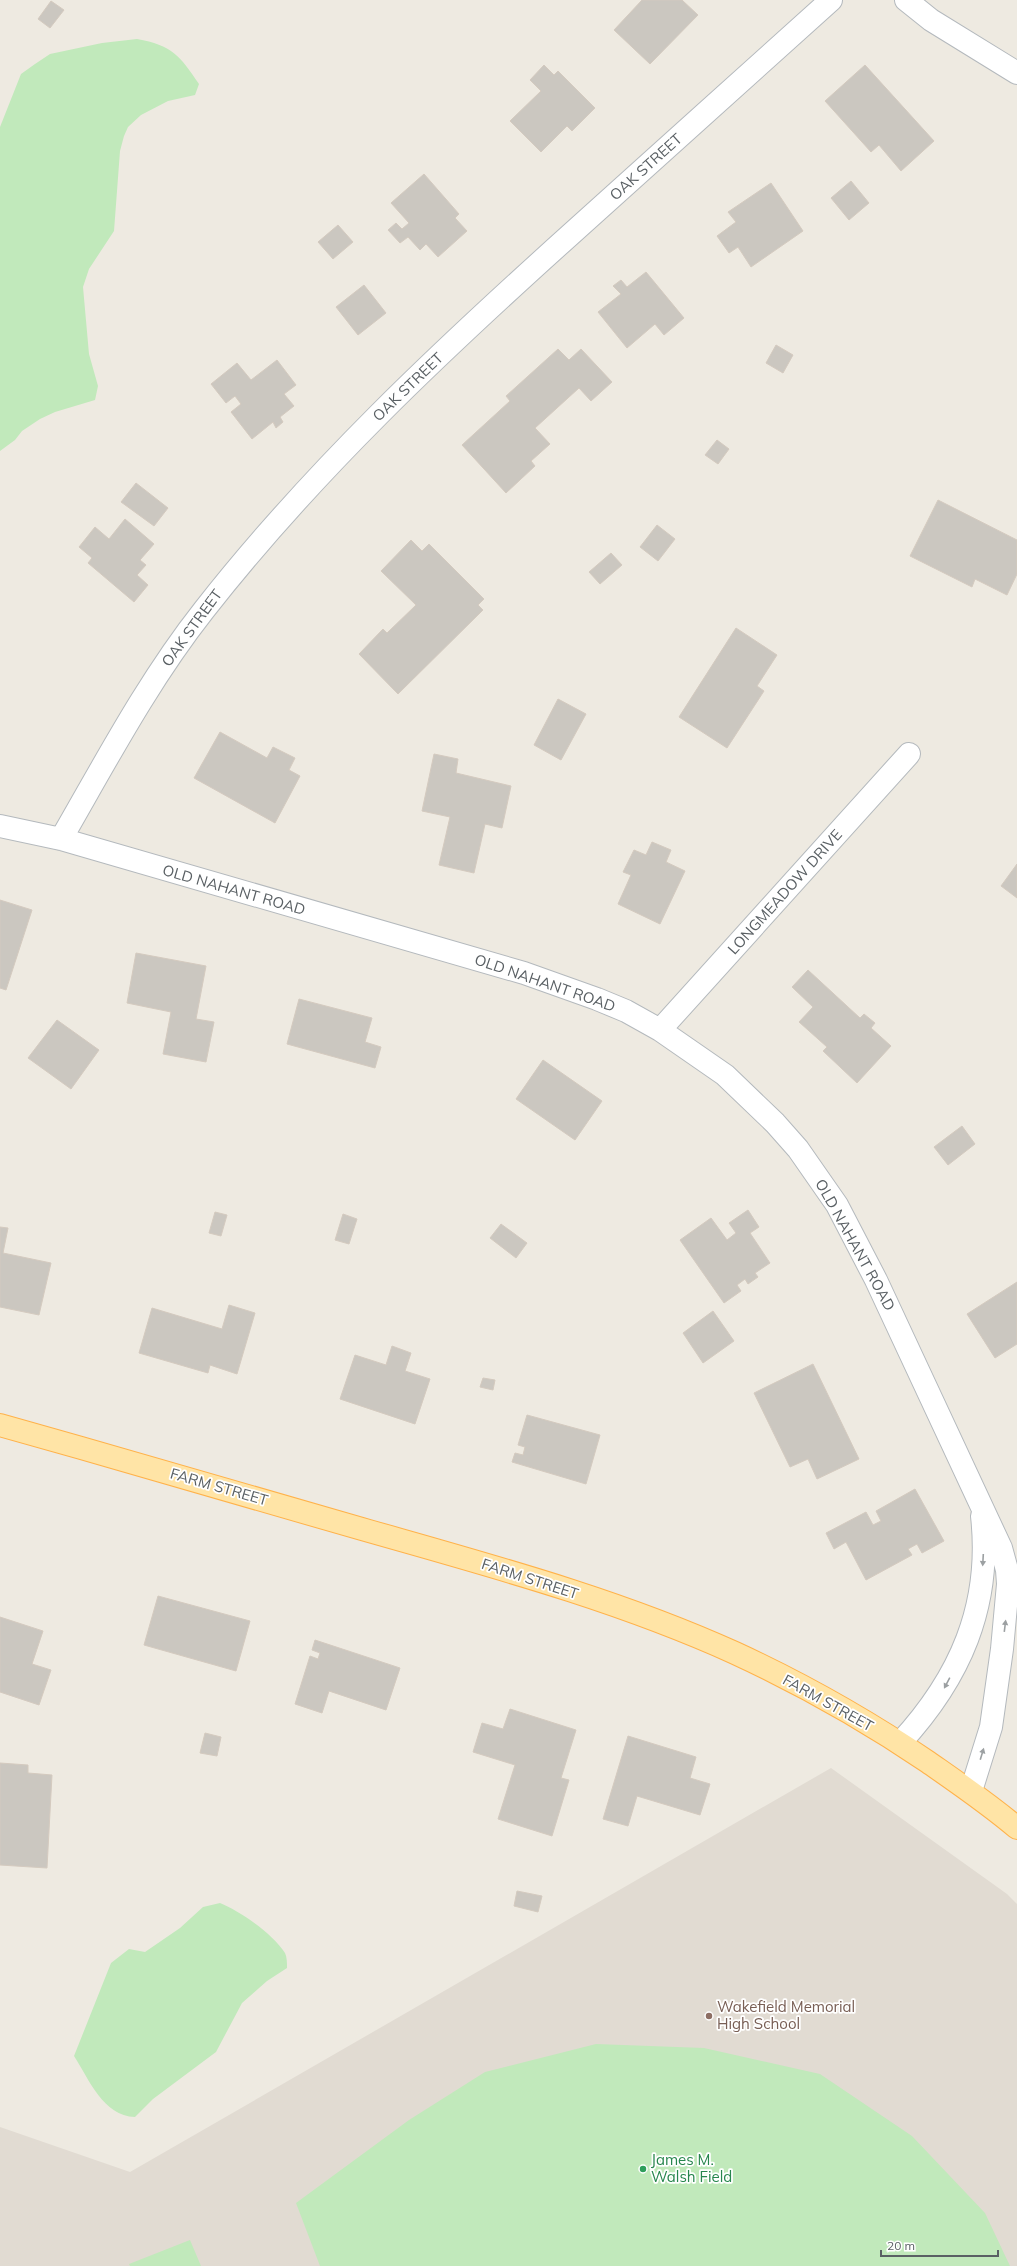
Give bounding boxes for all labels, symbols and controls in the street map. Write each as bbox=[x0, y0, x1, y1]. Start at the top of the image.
street label: OAK STREET bbox=[606, 129, 686, 204]
street label: OAK STREET bbox=[368, 348, 447, 425]
street label: OAK STREET bbox=[157, 585, 226, 670]
street label: LONGMEADOW DRIVE bbox=[723, 825, 846, 958]
street label: OLD NAHANT ROAD bbox=[161, 860, 308, 919]
street label: OLD NAHANT ROAD bbox=[472, 949, 618, 1016]
street label: OLD NAHANT ROAD bbox=[811, 1176, 900, 1314]
street label: FARM STREET bbox=[168, 1463, 270, 1510]
street label: FARM STREET bbox=[479, 1554, 581, 1603]
one-way arrow bbox=[980, 1554, 987, 1566]
one-way arrow bbox=[1002, 1620, 1008, 1633]
street label: FARM STREET bbox=[780, 1670, 877, 1735]
one-way arrow bbox=[944, 1678, 950, 1689]
one-way arrow bbox=[979, 1748, 985, 1760]
place label: Wakefield Memorial High School bbox=[717, 1997, 855, 2033]
marker: Wakefield Memorial High School bbox=[704, 2011, 714, 2021]
place label: James M. Walsh Field bbox=[651, 2150, 732, 2186]
marker: James M. Walsh Field bbox=[638, 2164, 648, 2174]
scale bar bbox=[881, 2232, 998, 2258]
text: 20 m bbox=[887, 2238, 915, 2253]

